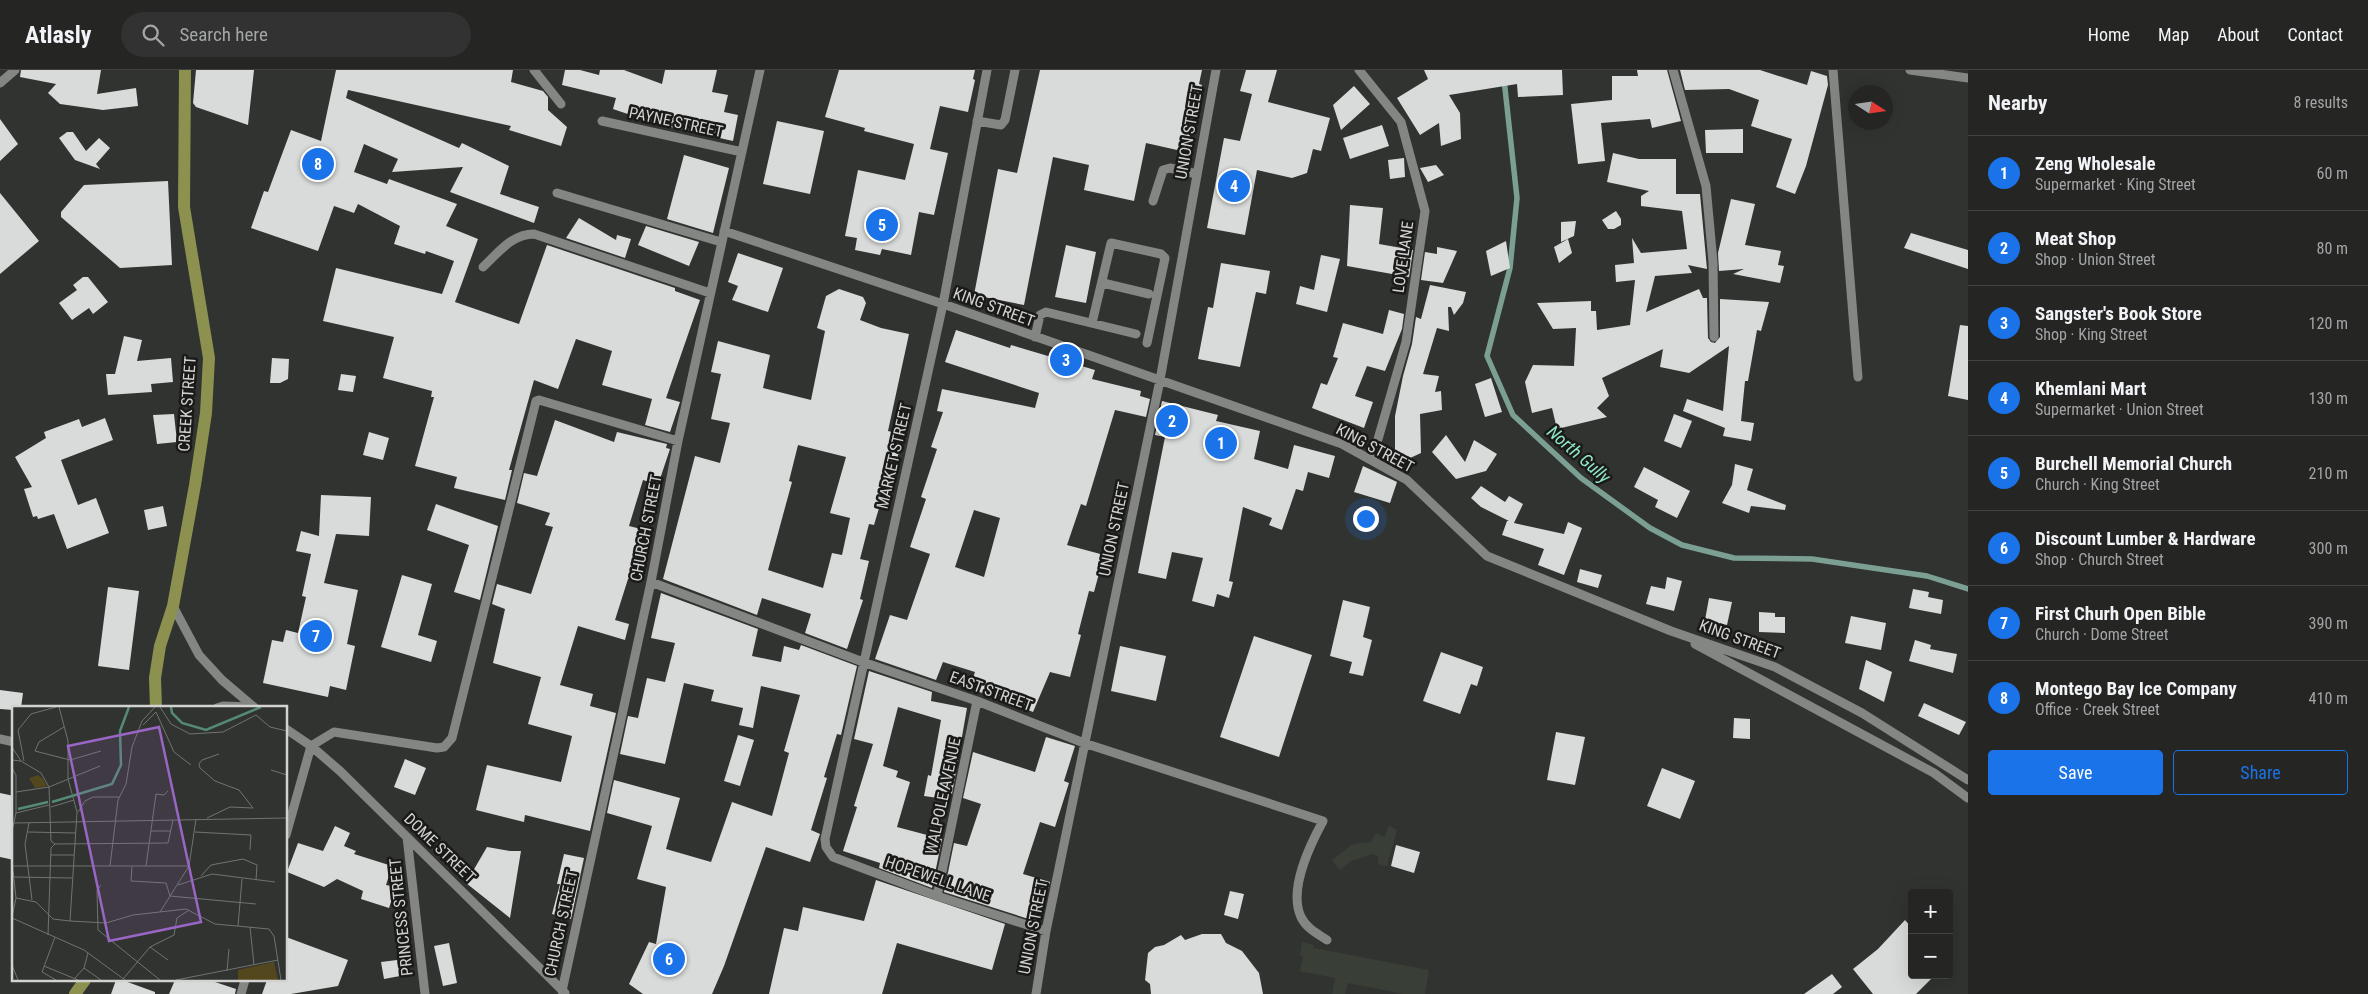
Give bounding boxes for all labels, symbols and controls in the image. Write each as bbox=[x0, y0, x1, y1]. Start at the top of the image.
search box bbox=[121, 12, 471, 57]
text: Atlasly bbox=[25, 21, 91, 49]
icon: search bbox=[139, 21, 167, 49]
text: Search here bbox=[179, 23, 268, 46]
text: Home bbox=[2088, 24, 2130, 45]
text: Map bbox=[2158, 24, 2189, 45]
text: About bbox=[2217, 24, 2259, 45]
text: Contact bbox=[2287, 24, 2343, 45]
street label: UNION STREET bbox=[1171, 83, 1207, 181]
north arrow bbox=[1848, 85, 1893, 130]
text: Nearby bbox=[1988, 91, 2047, 115]
text: 8 results bbox=[2293, 93, 2348, 112]
street label: PAYNE STREET bbox=[627, 103, 725, 141]
pin: 8 bbox=[302, 145, 334, 183]
text: Zeng Wholesale bbox=[2035, 152, 2156, 175]
text: 1 bbox=[2000, 164, 2008, 183]
text: 60 m bbox=[2316, 164, 2348, 183]
pin: 4 bbox=[1218, 167, 1250, 205]
text: Supermarket · King Street bbox=[2035, 175, 2196, 194]
pin: 5 bbox=[866, 206, 898, 244]
street label: LOVE LANE bbox=[1389, 220, 1417, 294]
text: Meat Shop bbox=[2035, 227, 2116, 250]
text: 2 bbox=[2000, 239, 2008, 258]
text: 80 m bbox=[2316, 239, 2348, 258]
text: Shop · Union Street bbox=[2035, 250, 2156, 269]
street label: KING STREET bbox=[951, 283, 1037, 331]
text: Sangster's Book Store bbox=[2035, 302, 2202, 325]
text: 3 bbox=[2000, 314, 2008, 333]
text: 120 m bbox=[2309, 314, 2348, 333]
text: Shop · King Street bbox=[2035, 325, 2147, 344]
pin: 3 bbox=[1050, 341, 1082, 379]
street label: CREEK STREET bbox=[174, 356, 200, 452]
text: Khemlani Mart bbox=[2035, 377, 2146, 400]
text: 4 bbox=[2000, 389, 2008, 408]
text: 130 m bbox=[2309, 389, 2348, 408]
text: Supermarket · Union Street bbox=[2035, 400, 2204, 419]
street label: MARKET STREET bbox=[873, 401, 915, 511]
pin: 2 bbox=[1156, 402, 1188, 440]
street label: KING STREET bbox=[1333, 420, 1417, 476]
water label: North Gully bbox=[1543, 421, 1616, 488]
pin: 1 bbox=[1205, 424, 1237, 462]
text: Burchell Memorial Church bbox=[2035, 452, 2232, 475]
text: 5 bbox=[2000, 464, 2008, 483]
text: 210 m bbox=[2309, 464, 2348, 483]
street label: CHURCH STREET bbox=[626, 473, 666, 583]
text: Church · King Street bbox=[2035, 475, 2160, 494]
street label: UNION STREET bbox=[1095, 480, 1133, 578]
your location bbox=[1353, 506, 1379, 532]
text: Discount Lumber & Hardware bbox=[2035, 527, 2256, 550]
text: 6 bbox=[2000, 539, 2008, 558]
text: 300 m bbox=[2309, 539, 2348, 558]
text: Shop · Church Street bbox=[2035, 550, 2164, 569]
text: First Churh Open Bible bbox=[2035, 602, 2206, 625]
text: 7 bbox=[2000, 614, 2008, 633]
text: 390 m bbox=[2309, 614, 2348, 633]
street label: KING STREET bbox=[1697, 615, 1783, 663]
pin: 7 bbox=[300, 617, 332, 655]
text: Church · Dome Street bbox=[2035, 625, 2169, 644]
street label: EAST STREET bbox=[947, 667, 1035, 715]
text: Montego Bay Ice Company bbox=[2035, 677, 2237, 700]
text: 8 bbox=[2000, 689, 2008, 708]
text: 410 m bbox=[2309, 689, 2348, 708]
text: Office · Creek Street bbox=[2035, 700, 2160, 719]
inset map bbox=[12, 706, 288, 982]
street label: WALPOLE AVENUE bbox=[921, 736, 965, 856]
button: Save bbox=[1988, 750, 2163, 795]
button: Share bbox=[2173, 750, 2348, 795]
street label: DOME STREET bbox=[400, 809, 480, 887]
street label: HOPEWELL LANE bbox=[883, 852, 993, 906]
street label: PRINCESS STREET bbox=[385, 857, 417, 977]
street label: CHURCH STREET bbox=[540, 868, 582, 978]
street label: UNION STREET bbox=[1015, 878, 1051, 976]
map controls bbox=[1908, 889, 1953, 979]
button: + bbox=[1908, 889, 1953, 934]
button: − bbox=[1908, 934, 1953, 979]
pin: 6 bbox=[653, 940, 685, 978]

